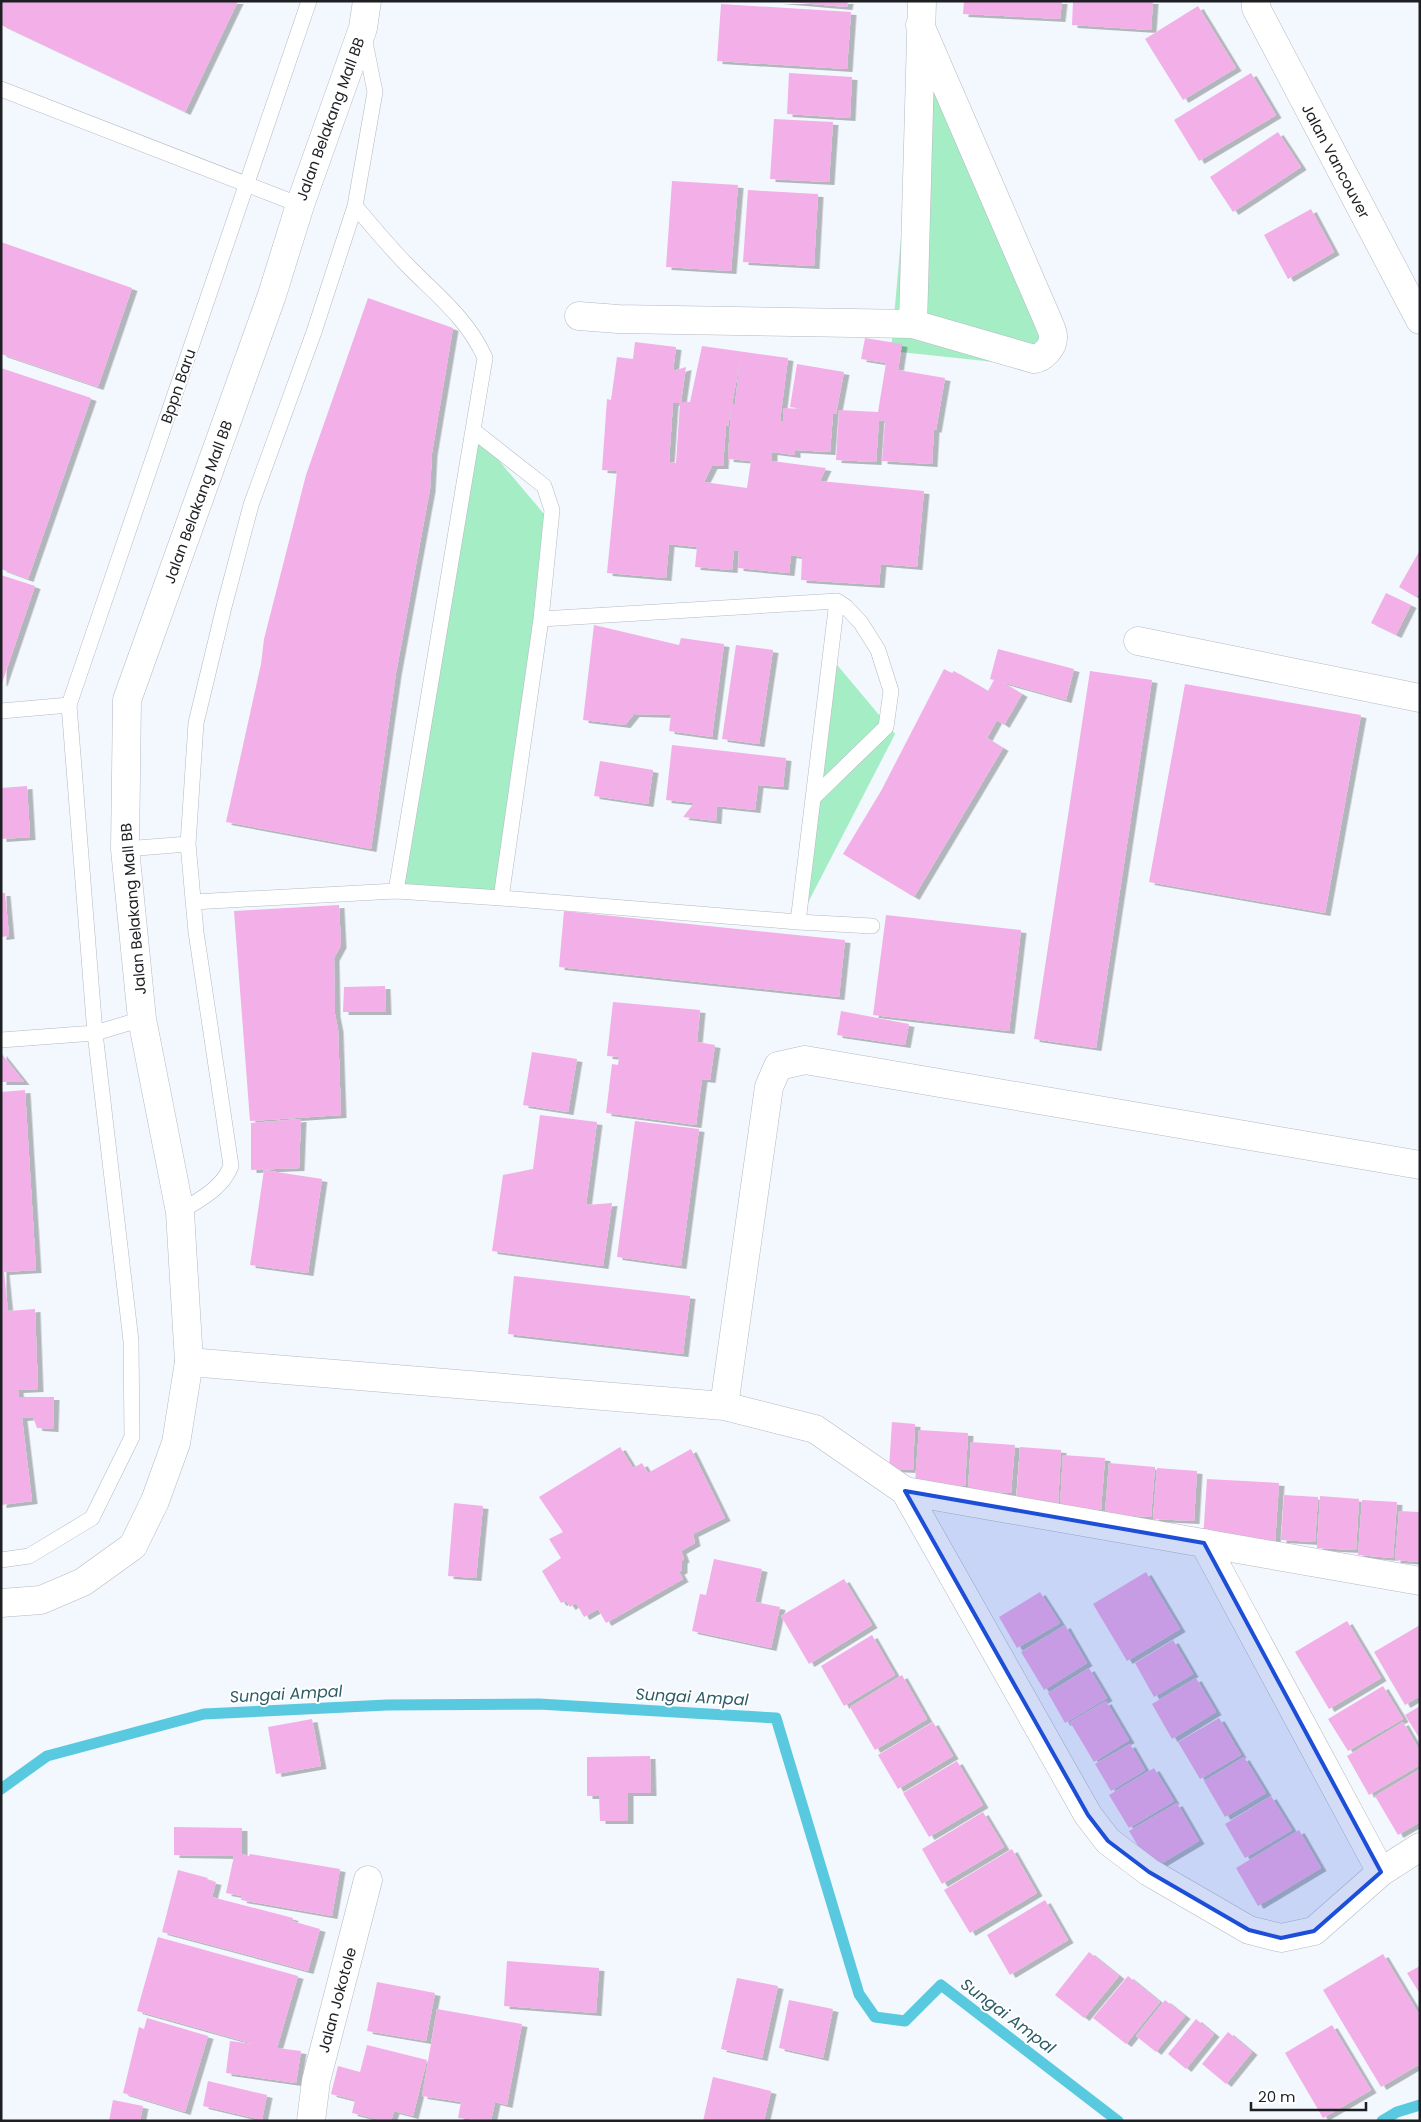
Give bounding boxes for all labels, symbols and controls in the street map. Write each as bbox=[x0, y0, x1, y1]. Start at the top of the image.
street label: Jalan Belakang Mall BB bbox=[291, 34, 369, 204]
street label: Jalan Vancouver bbox=[1297, 100, 1375, 222]
street label: Bppn Baru bbox=[155, 346, 201, 426]
street label: Jalan Belakang Mall BB bbox=[159, 417, 237, 587]
street label: Jalan Belakang Mall BB bbox=[115, 822, 151, 996]
water label: Sungai Ampal bbox=[229, 1680, 343, 1708]
water label: Sungai Ampal bbox=[635, 1683, 749, 1711]
street label: Jalan Jokotole bbox=[313, 1945, 361, 2055]
water label: Sungai Ampal bbox=[956, 1973, 1060, 2059]
scale bar bbox=[1251, 2080, 1366, 2112]
text: 20 m bbox=[1258, 2086, 1296, 2107]

